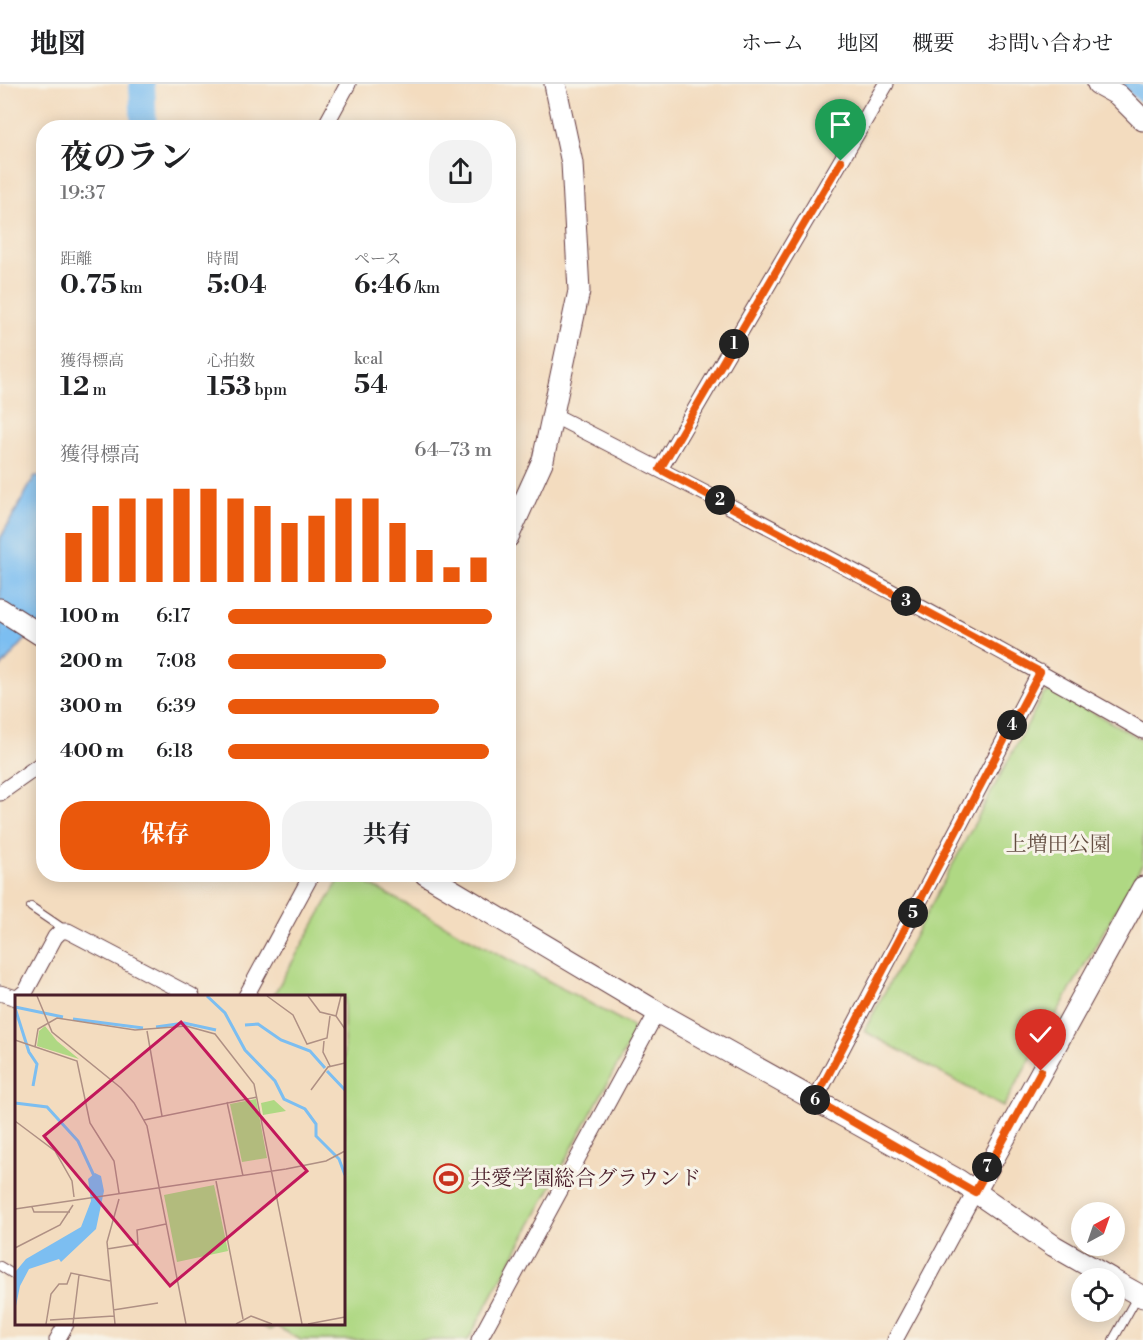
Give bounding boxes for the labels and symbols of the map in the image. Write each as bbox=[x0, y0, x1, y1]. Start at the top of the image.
pin bbox=[815, 99, 866, 161]
pin: 1 bbox=[719, 329, 749, 359]
pin: 2 bbox=[705, 485, 735, 515]
pin: 3 bbox=[891, 586, 921, 616]
pin: 4 bbox=[997, 710, 1027, 740]
park label: 上増田公園 bbox=[1006, 832, 1111, 858]
pin: 5 bbox=[898, 898, 928, 928]
inset map bbox=[15, 995, 345, 1325]
pin bbox=[1015, 1009, 1066, 1071]
pin: 6 bbox=[800, 1085, 830, 1115]
pin: 7 bbox=[972, 1152, 1002, 1182]
sports icon: 共愛学園総合グラウンド bbox=[433, 1163, 465, 1195]
place label: 共愛学園総合グラウンド bbox=[470, 1166, 701, 1192]
north arrow bbox=[1071, 1202, 1125, 1256]

